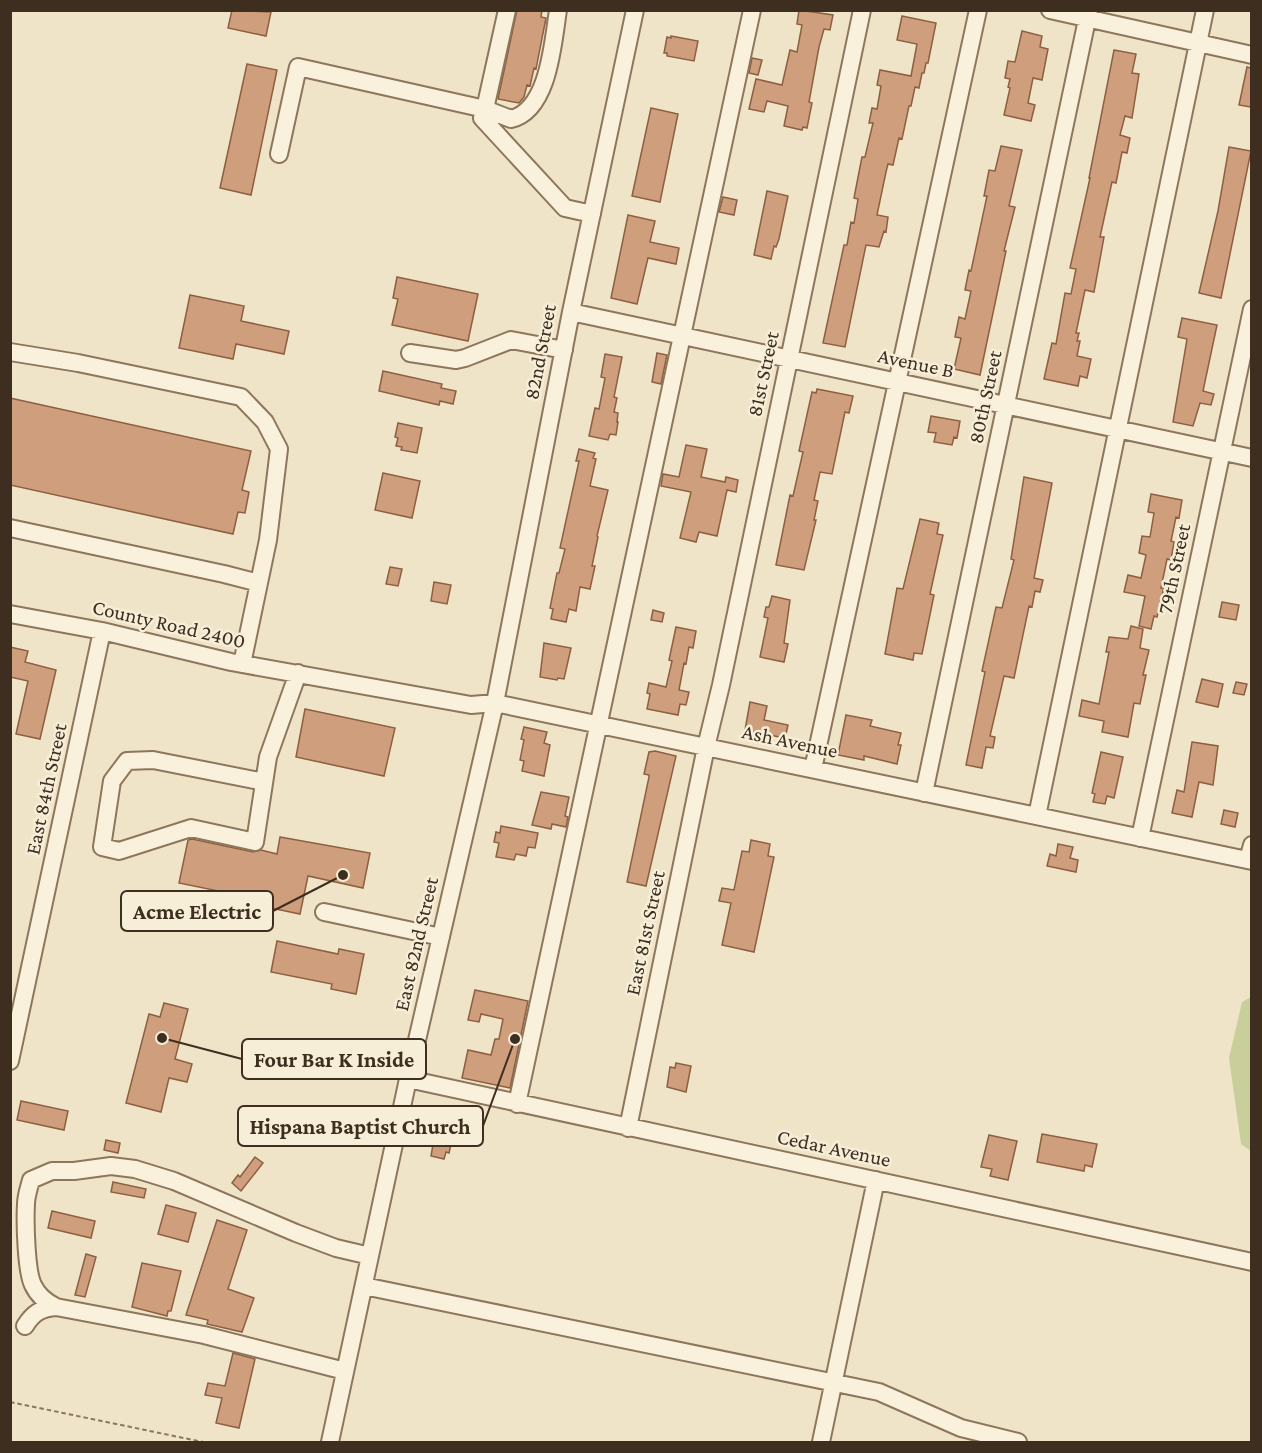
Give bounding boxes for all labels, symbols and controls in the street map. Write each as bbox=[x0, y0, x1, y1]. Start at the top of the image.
street label: 82nd Street bbox=[519, 301, 561, 402]
street label: 81st Street bbox=[742, 328, 784, 419]
street label: Avenue B bbox=[876, 343, 956, 383]
street label: 80th Street bbox=[963, 347, 1007, 446]
street label: 79th Street bbox=[1153, 521, 1195, 616]
street label: County Road 2400 bbox=[90, 595, 248, 653]
street label: Ash Avenue bbox=[740, 719, 840, 763]
street label: East 84th Street bbox=[20, 720, 72, 857]
street label: East 81st Street bbox=[620, 867, 670, 998]
street label: East 82nd Street bbox=[389, 874, 443, 1013]
callout: Acme Electric bbox=[121, 891, 273, 931]
text: Acme Electric bbox=[132, 899, 261, 924]
callout: Four Bar K Inside bbox=[242, 1039, 426, 1079]
text: Four Bar K Inside bbox=[254, 1047, 414, 1072]
callout: Hispana Baptist Church bbox=[238, 1106, 483, 1146]
text: Hispana Baptist Church bbox=[249, 1114, 471, 1139]
street label: Cedar Avenue bbox=[775, 1124, 893, 1172]

